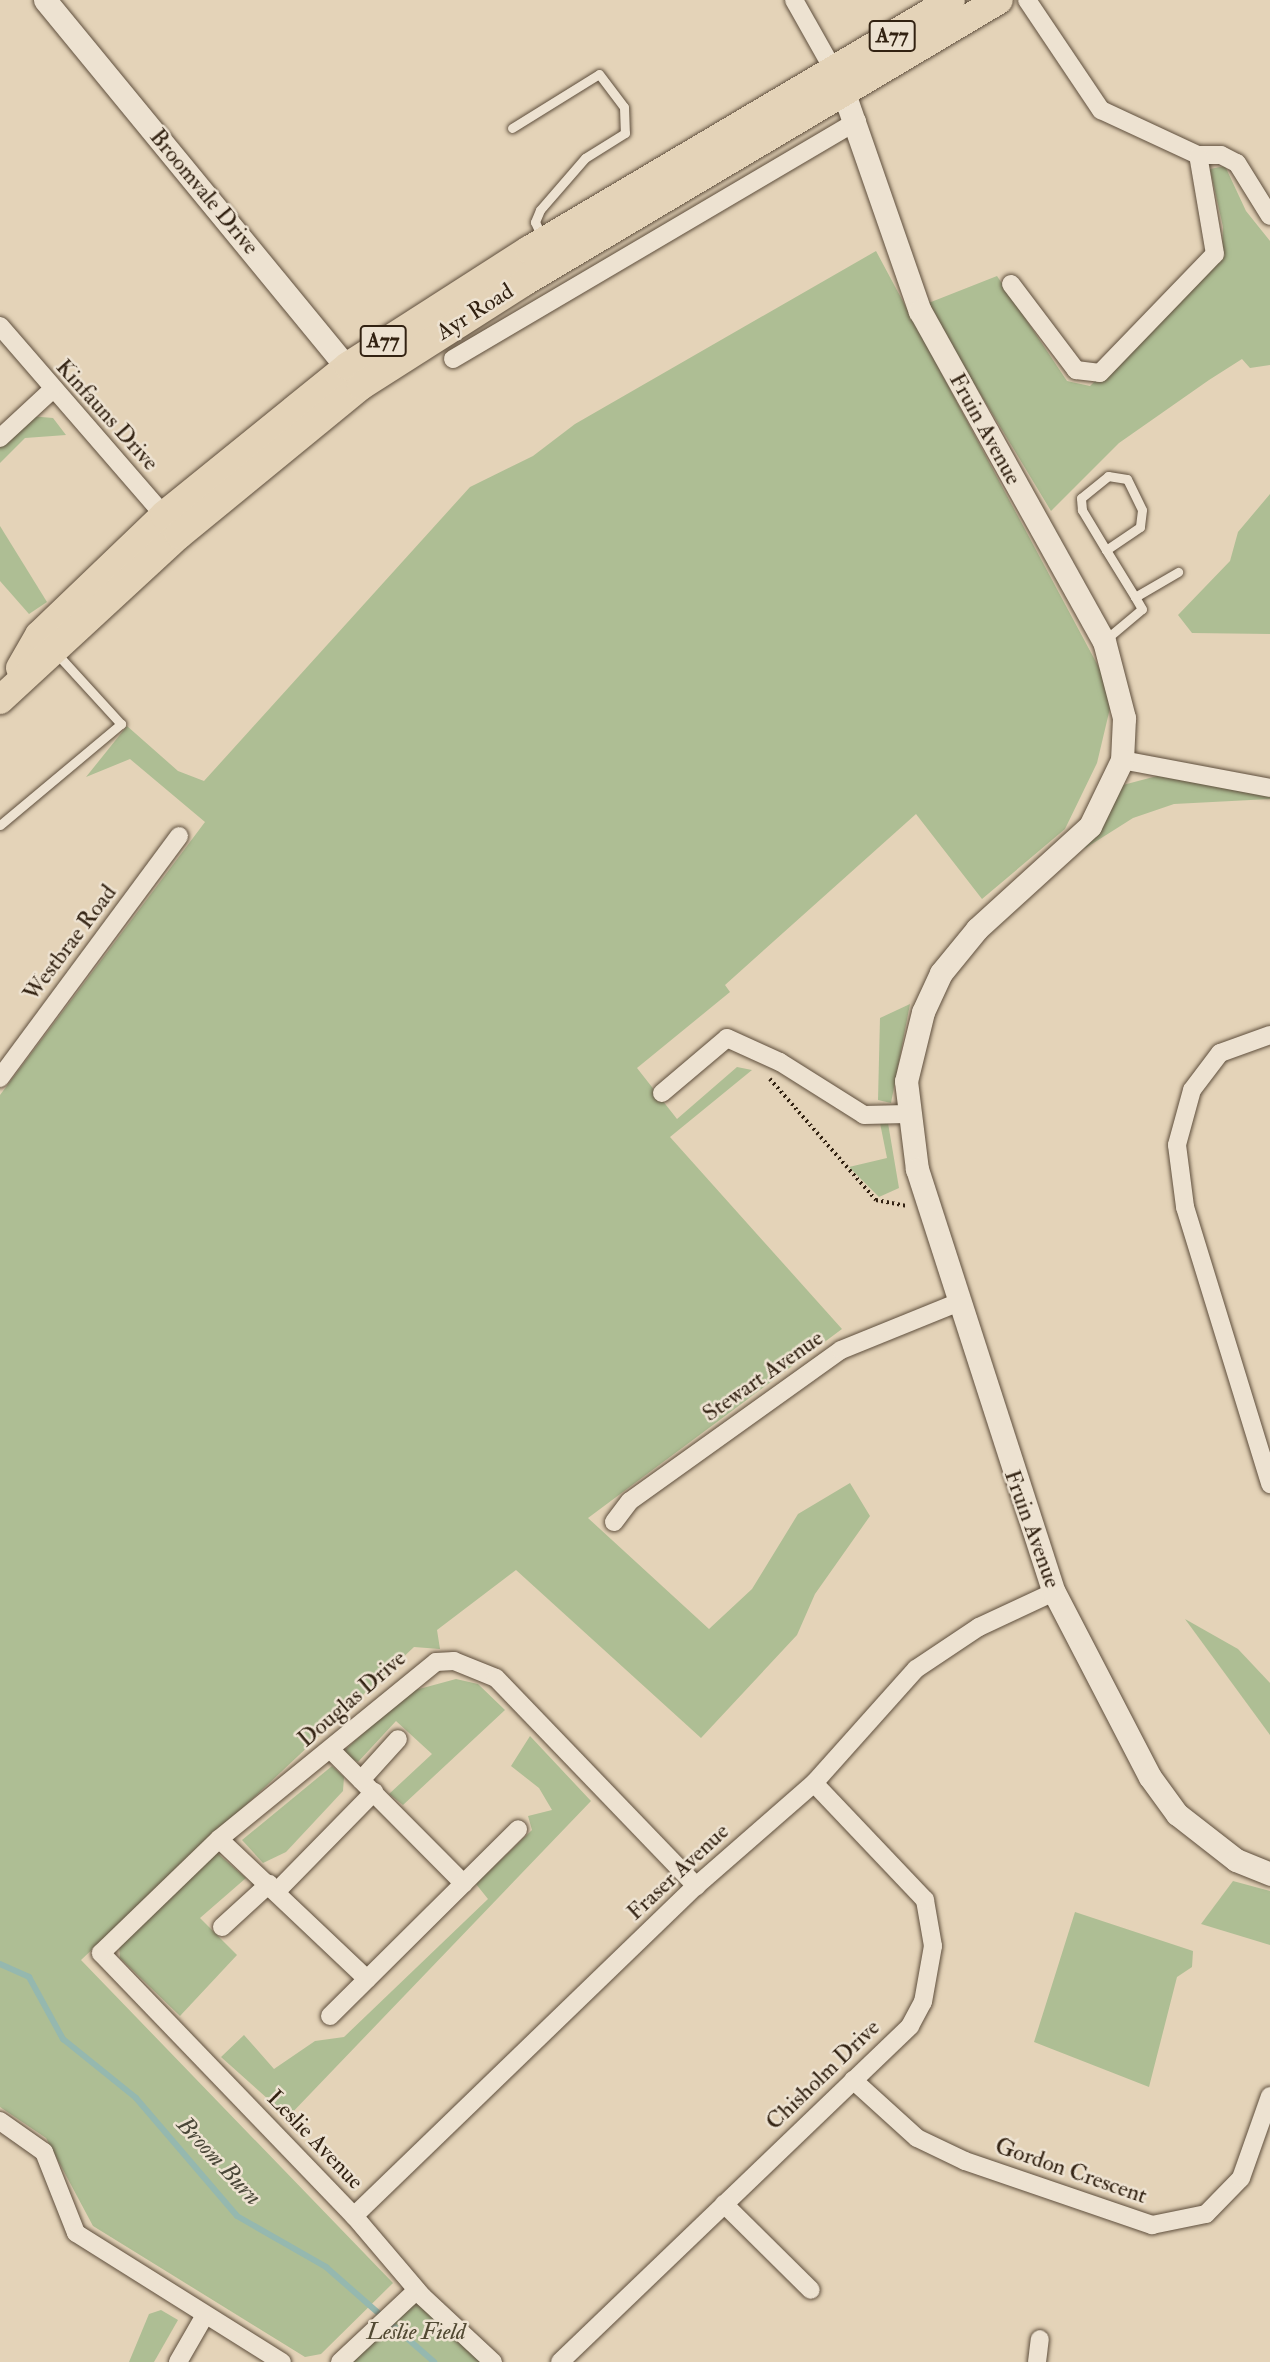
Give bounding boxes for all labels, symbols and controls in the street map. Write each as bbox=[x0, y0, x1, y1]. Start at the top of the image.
road number: A77 bbox=[868, 19, 917, 54]
street label: Broomvale Drive bbox=[144, 124, 264, 260]
street label: Ayr Road bbox=[431, 278, 519, 346]
road number: A77 bbox=[358, 324, 408, 358]
street label: Kinfauns Drive bbox=[50, 354, 164, 476]
street label: Fruin Avenue bbox=[943, 368, 1027, 490]
street label: Westbrae Road bbox=[17, 880, 123, 1006]
street label: Stewart Avenue bbox=[697, 1324, 829, 1428]
street label: Fruin Avenue bbox=[998, 1466, 1066, 1592]
street label: Douglas Drive bbox=[292, 1645, 412, 1753]
street label: Fraser Avenue bbox=[621, 1818, 735, 1926]
street label: Chisholm Drive bbox=[761, 2014, 885, 2136]
street label: Leslie Avenue bbox=[261, 2085, 369, 2195]
water label: Broom Burn bbox=[171, 2111, 267, 2211]
street label: Gordon Crescent bbox=[992, 2132, 1150, 2210]
park label: Leslie Field bbox=[366, 2318, 466, 2346]

